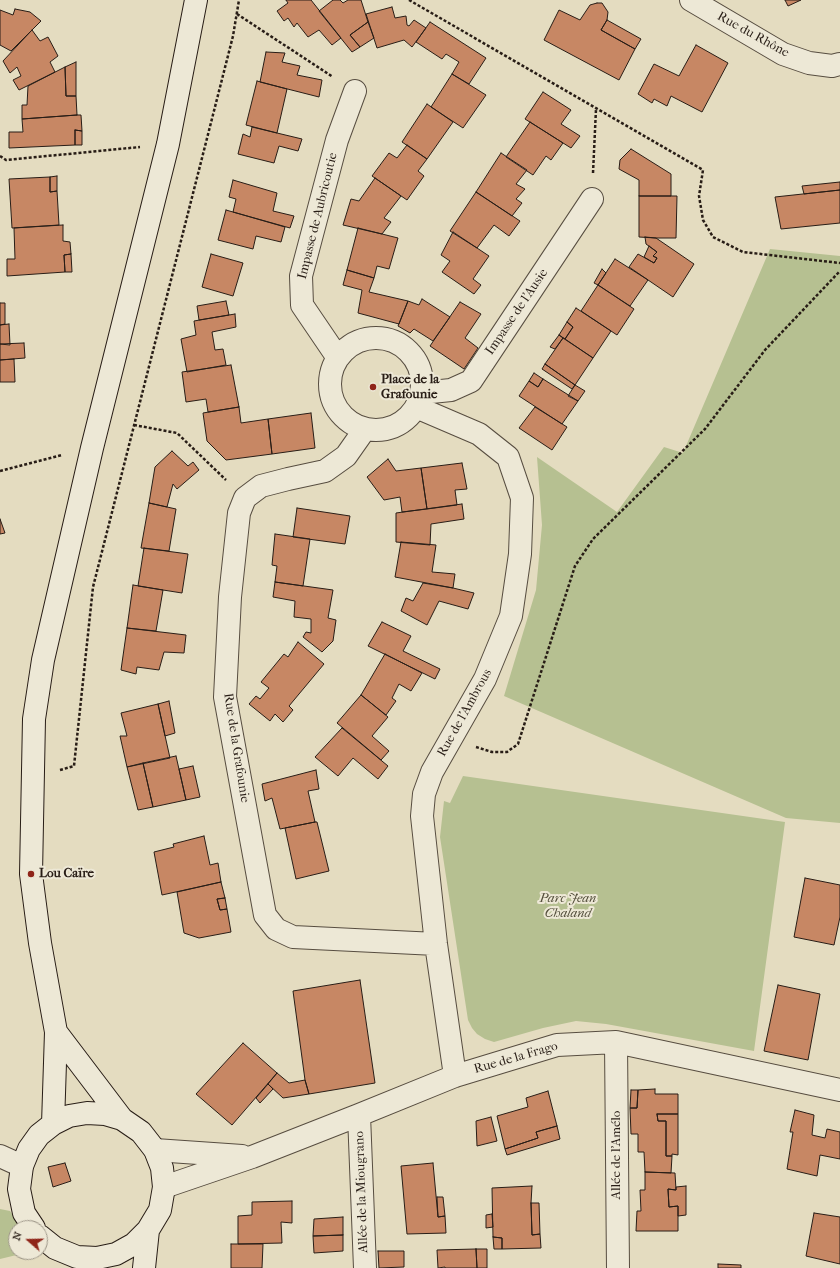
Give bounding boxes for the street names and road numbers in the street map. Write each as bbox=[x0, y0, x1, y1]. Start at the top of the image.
street label: Rue du Rhône bbox=[714, 9, 792, 61]
street label: Impasse de Aubricoutie bbox=[295, 151, 341, 281]
street label: Impasse de l'Ausie bbox=[482, 266, 552, 358]
street label: Rue de l'Ambrous bbox=[434, 666, 496, 760]
street label: Rue de la Grafounie bbox=[220, 692, 252, 804]
street label: Rue de la Frago bbox=[472, 1039, 560, 1077]
street label: Allée de l'Amélo bbox=[609, 1111, 625, 1199]
street label: Allée de la Miougrano bbox=[352, 1131, 372, 1253]

